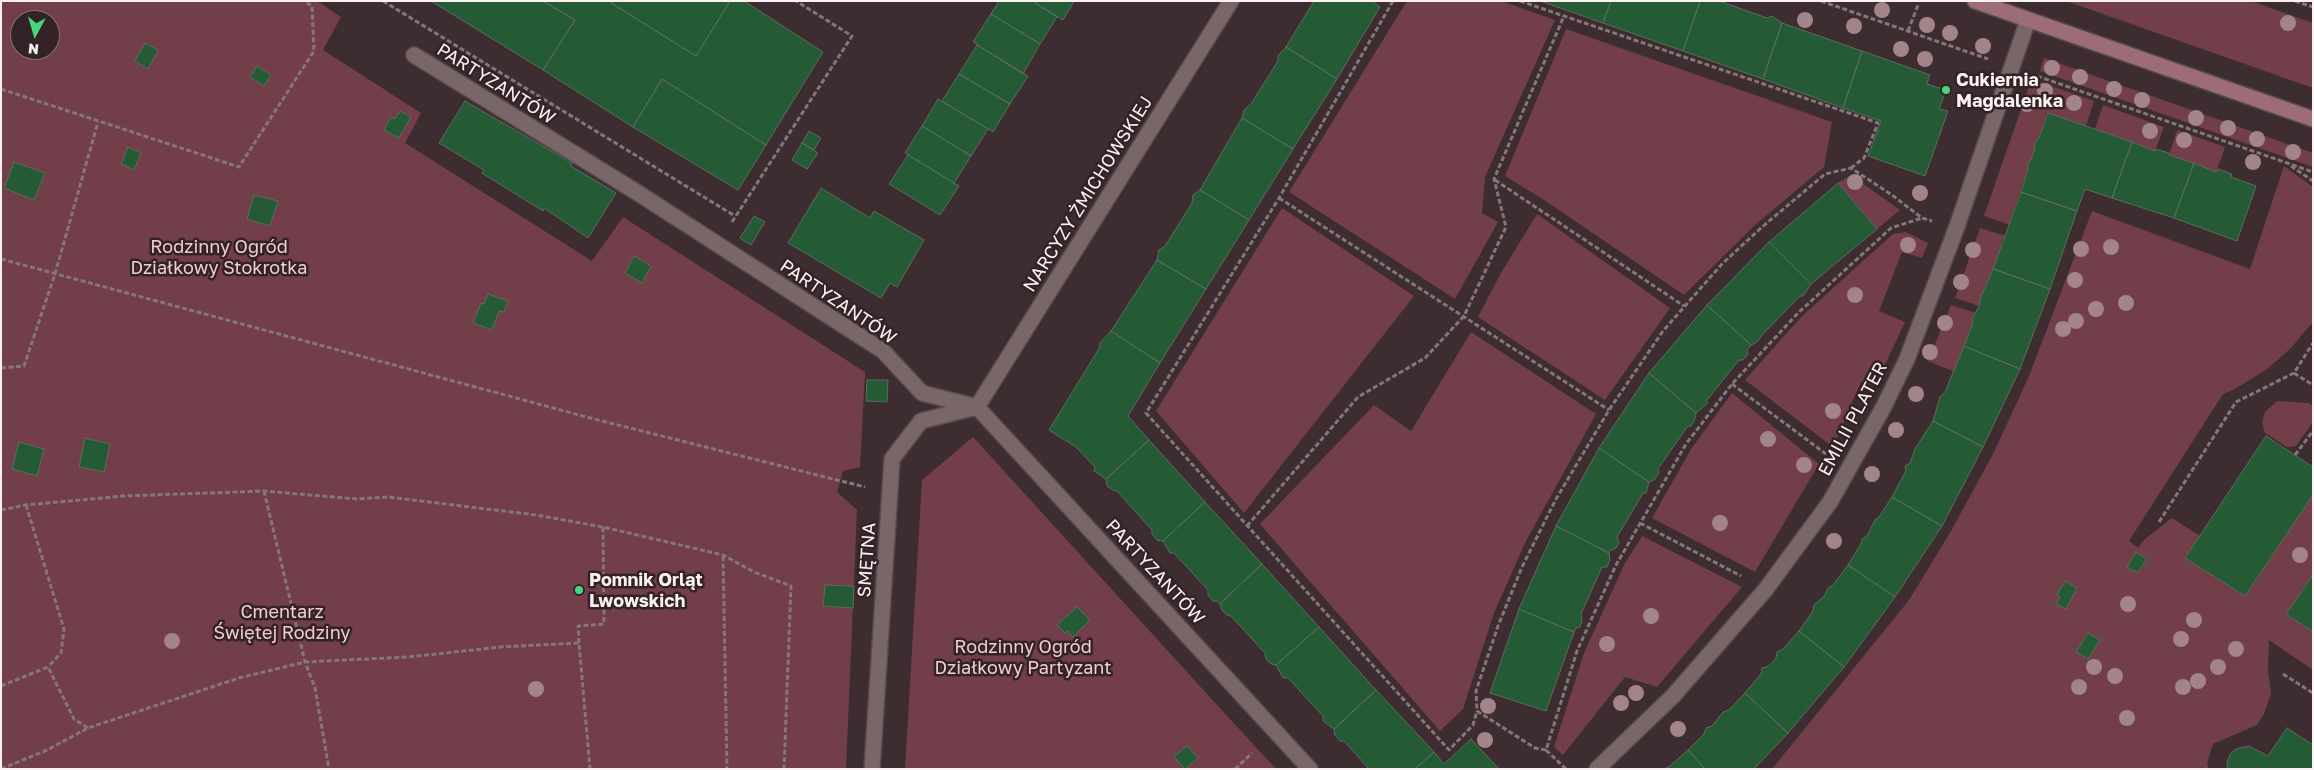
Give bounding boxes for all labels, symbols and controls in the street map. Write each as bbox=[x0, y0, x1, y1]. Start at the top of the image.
north arrow bbox=[10, 10, 60, 60]
street label: PARTYZANTÓW bbox=[433, 39, 559, 129]
text: N bbox=[27, 40, 40, 58]
place label: Cukiernia Magdalenka bbox=[1956, 69, 2063, 112]
marker: Cukiernia Magdalenka bbox=[1940, 84, 1952, 96]
street label: NARCYZY ŻMICHOWSKIEJ bbox=[1019, 92, 1157, 296]
park label: Rodzinny Ogród Działkowy Stokrotka bbox=[131, 236, 307, 278]
street label: PARTYZANTÓW bbox=[776, 255, 900, 349]
street label: EMILII PLATER bbox=[1814, 358, 1892, 480]
street label: PARTYZANTÓW bbox=[1101, 515, 1209, 629]
street label: SMĘTNA bbox=[854, 522, 880, 598]
place label: Pomnik Orląt Lwowskich bbox=[589, 569, 703, 612]
marker: Pomnik Orląt Lwowskich bbox=[573, 584, 585, 596]
park label: Cmentarz Świętej Rodziny bbox=[214, 601, 350, 644]
park label: Rodzinny Ogród Działkowy Partyzant bbox=[935, 636, 1111, 679]

